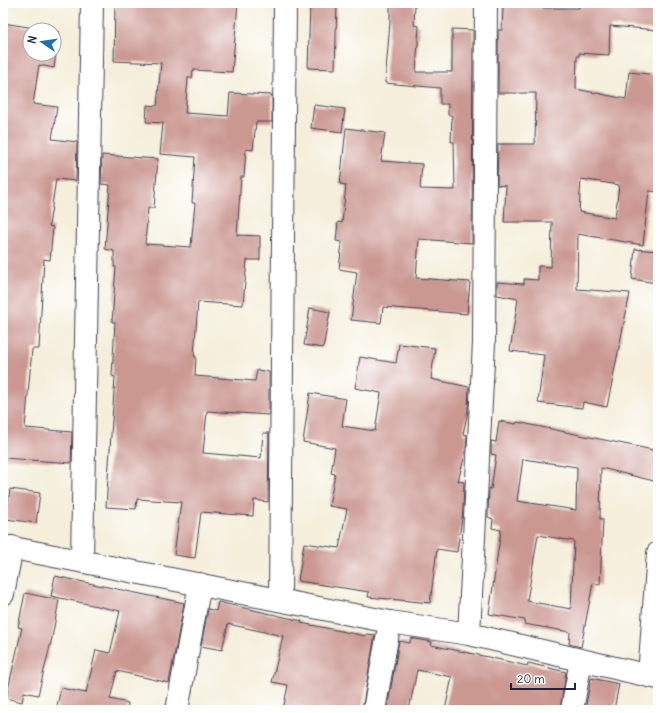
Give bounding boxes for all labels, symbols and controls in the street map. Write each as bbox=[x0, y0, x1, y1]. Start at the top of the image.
north arrow bbox=[22, 22, 62, 62]
text: N bbox=[25, 34, 40, 45]
scale bar bbox=[511, 665, 575, 691]
text: 20 m bbox=[517, 671, 545, 686]

